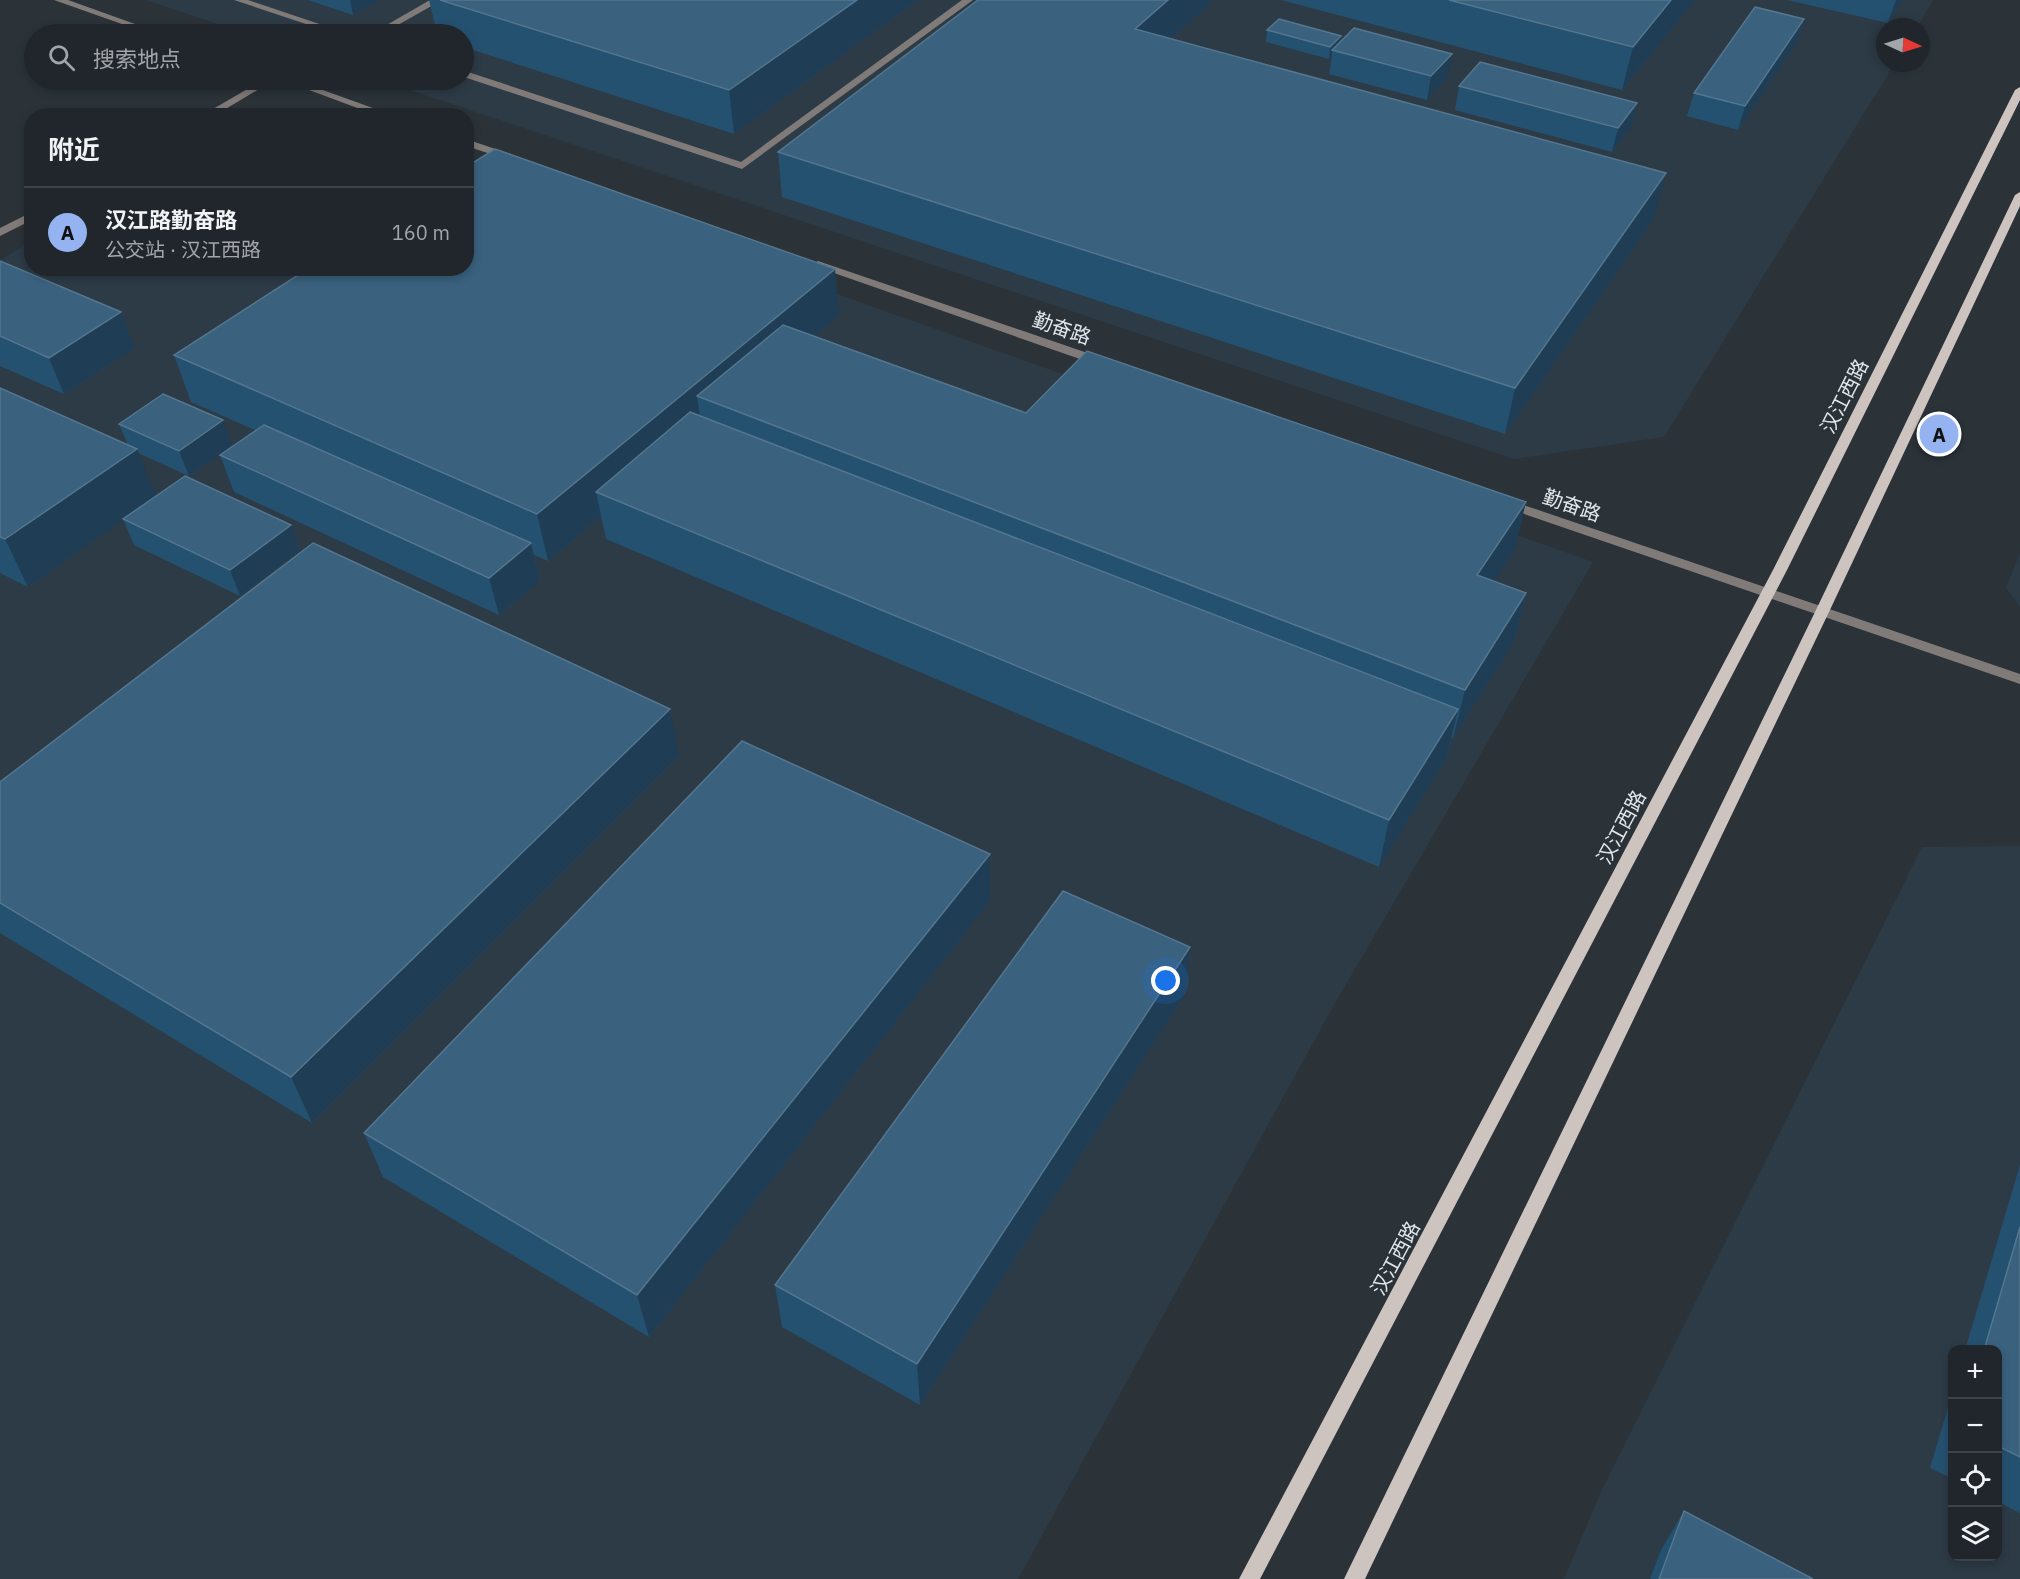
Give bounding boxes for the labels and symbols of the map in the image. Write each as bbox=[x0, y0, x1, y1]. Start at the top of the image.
north arrow bbox=[1876, 18, 1930, 72]
street label: 勤奋路 bbox=[1029, 305, 1095, 351]
street label: 汉江西路 bbox=[1814, 354, 1874, 438]
pin: A bbox=[1920, 412, 1958, 456]
street label: 勤奋路 bbox=[1539, 482, 1605, 528]
street label: 汉江西路 bbox=[1590, 785, 1652, 869]
your location bbox=[1151, 966, 1180, 995]
street label: 汉江西路 bbox=[1364, 1216, 1426, 1300]

